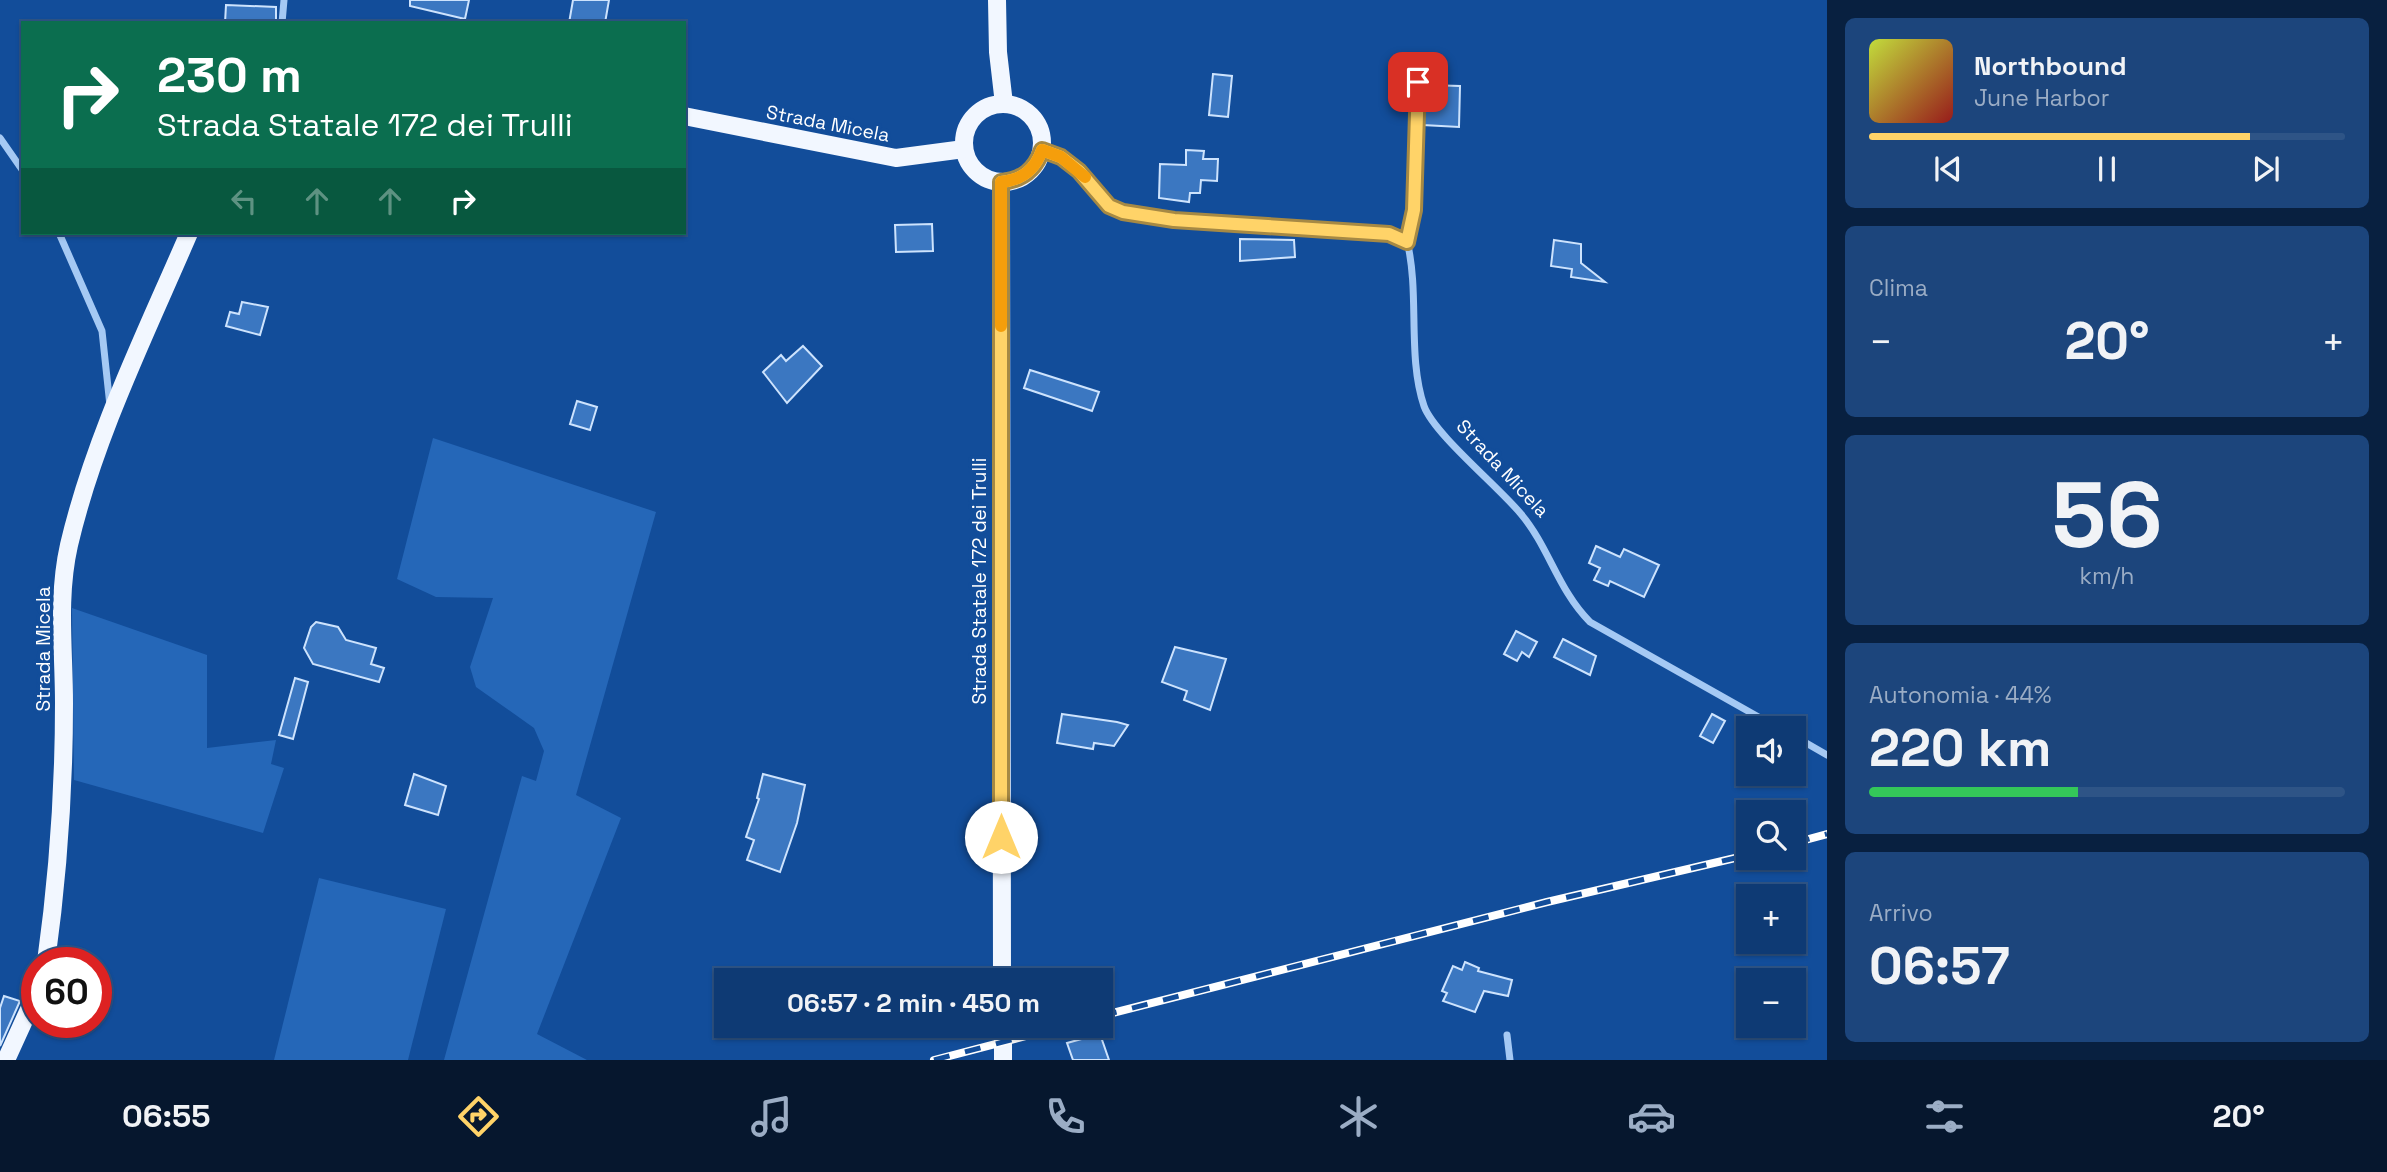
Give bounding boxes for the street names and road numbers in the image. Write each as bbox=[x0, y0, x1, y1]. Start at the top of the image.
street label: Strada Micela bbox=[764, 99, 892, 148]
street label: Strada Micela bbox=[1451, 414, 1555, 523]
street label: Strada Statale 172 dei Trulli bbox=[967, 458, 992, 704]
street label: Strada Micela bbox=[31, 586, 56, 712]

